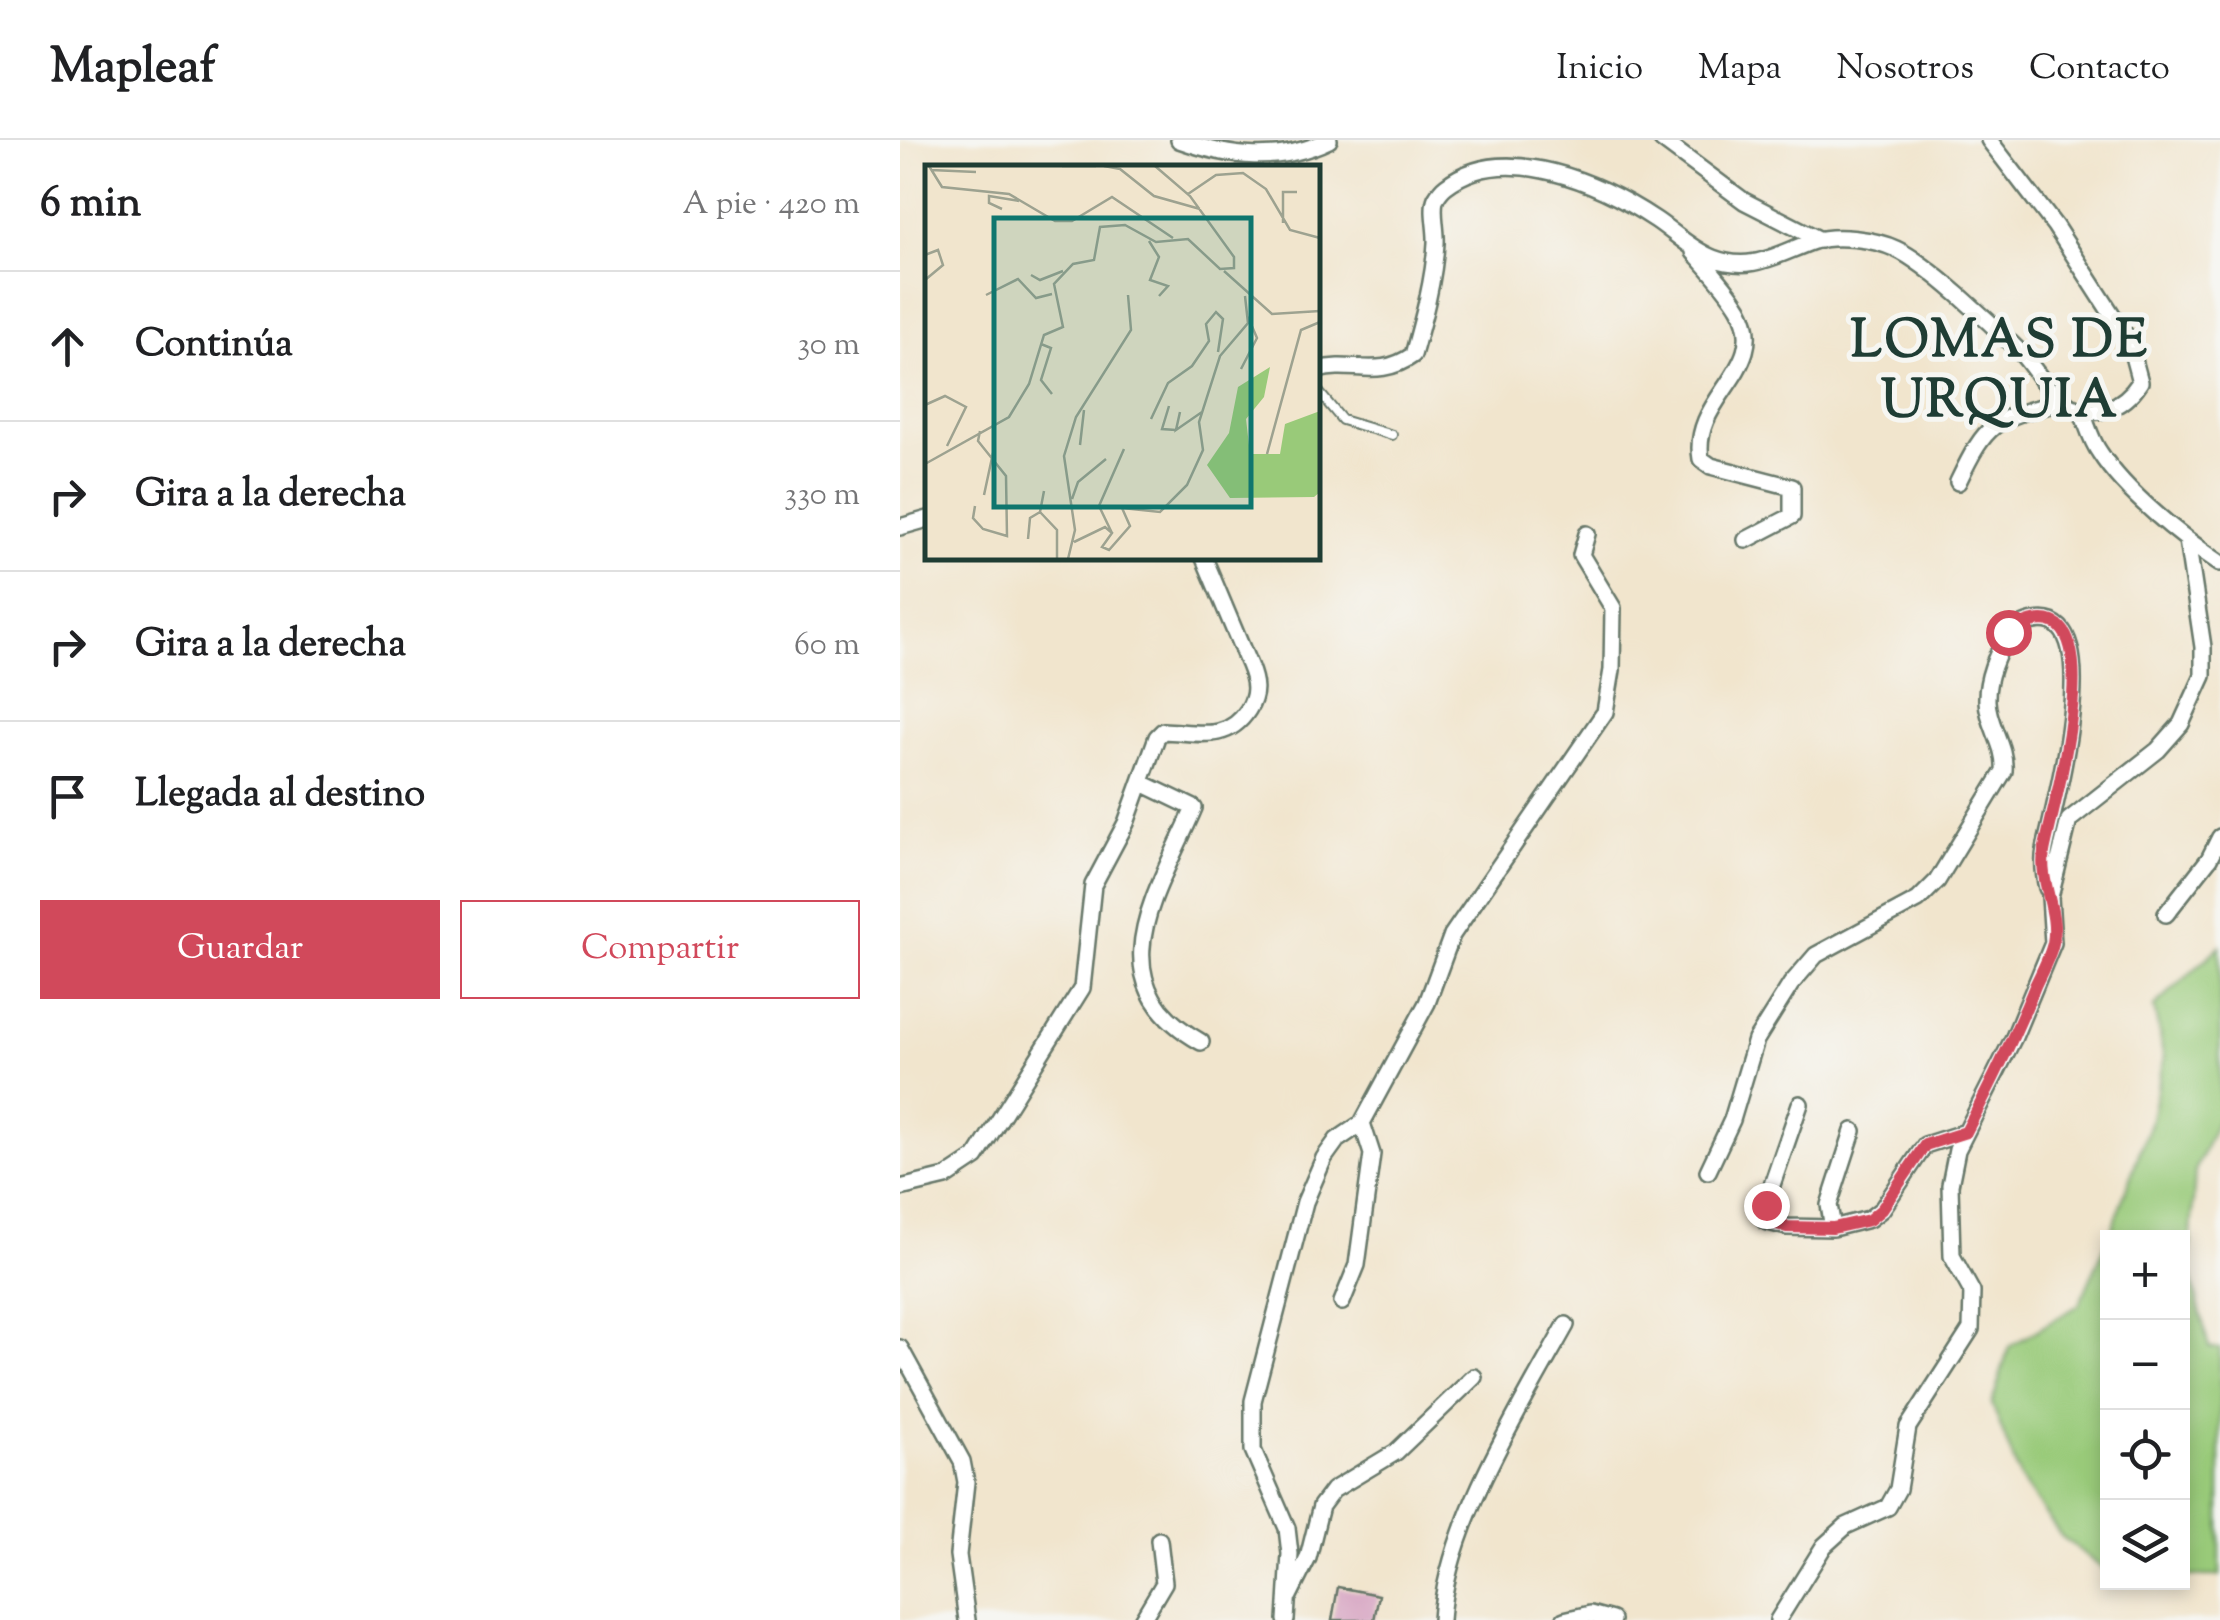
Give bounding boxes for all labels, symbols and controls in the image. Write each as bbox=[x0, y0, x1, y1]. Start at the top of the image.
text: Mapleaf bbox=[50, 35, 216, 104]
text: Inicio bbox=[1556, 44, 1643, 95]
text: Mapa bbox=[1698, 44, 1782, 95]
text: Nosotros bbox=[1837, 44, 1974, 95]
text: Contacto bbox=[2029, 44, 2170, 95]
inset map bbox=[925, 165, 1320, 560]
text: 6 min bbox=[40, 175, 141, 235]
text: A pie · 420 m bbox=[683, 182, 860, 228]
district label: LOMAS DE URQUIA bbox=[1851, 306, 2149, 441]
icon: ahead bbox=[40, 319, 95, 374]
text: Continúa bbox=[135, 319, 293, 373]
text: 30 m bbox=[797, 323, 860, 369]
icon: right bbox=[40, 469, 95, 524]
text: Gira a la derecha bbox=[135, 469, 406, 523]
text: 330 m bbox=[784, 473, 860, 519]
route start bbox=[1986, 610, 2032, 656]
icon: right bbox=[40, 619, 95, 674]
text: Gira a la derecha bbox=[135, 619, 406, 673]
text: 60 m bbox=[794, 623, 860, 669]
icon: arrive bbox=[40, 769, 95, 824]
text: Llegada al destino bbox=[135, 769, 425, 823]
button: Guardar bbox=[40, 900, 440, 999]
button: Compartir bbox=[460, 900, 860, 999]
route end bbox=[1744, 1183, 1790, 1229]
map controls bbox=[2100, 1230, 2190, 1590]
button: + bbox=[2100, 1230, 2190, 1320]
button: − bbox=[2100, 1320, 2190, 1410]
button: locate bbox=[2100, 1410, 2190, 1500]
button: layers bbox=[2100, 1500, 2190, 1590]

